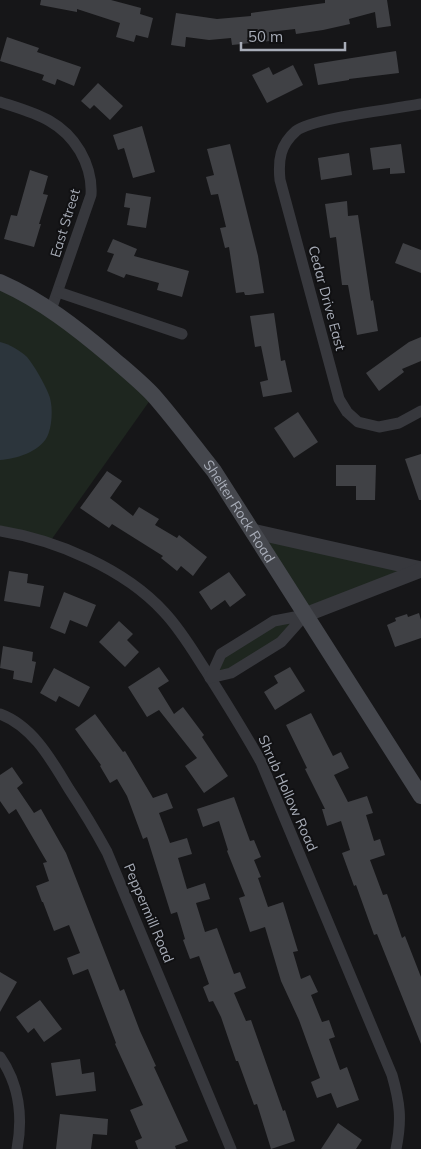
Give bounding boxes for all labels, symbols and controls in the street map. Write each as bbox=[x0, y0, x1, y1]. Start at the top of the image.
scale bar bbox=[241, 20, 345, 52]
text: 50 m bbox=[248, 27, 283, 46]
street label: East Street bbox=[46, 186, 84, 259]
street label: Cedar Drive East bbox=[304, 244, 350, 353]
street label: Shelter Rock Road bbox=[200, 456, 279, 566]
street label: Shrub Hollow Road bbox=[254, 732, 322, 854]
street label: Peppermill Road bbox=[120, 861, 178, 965]

